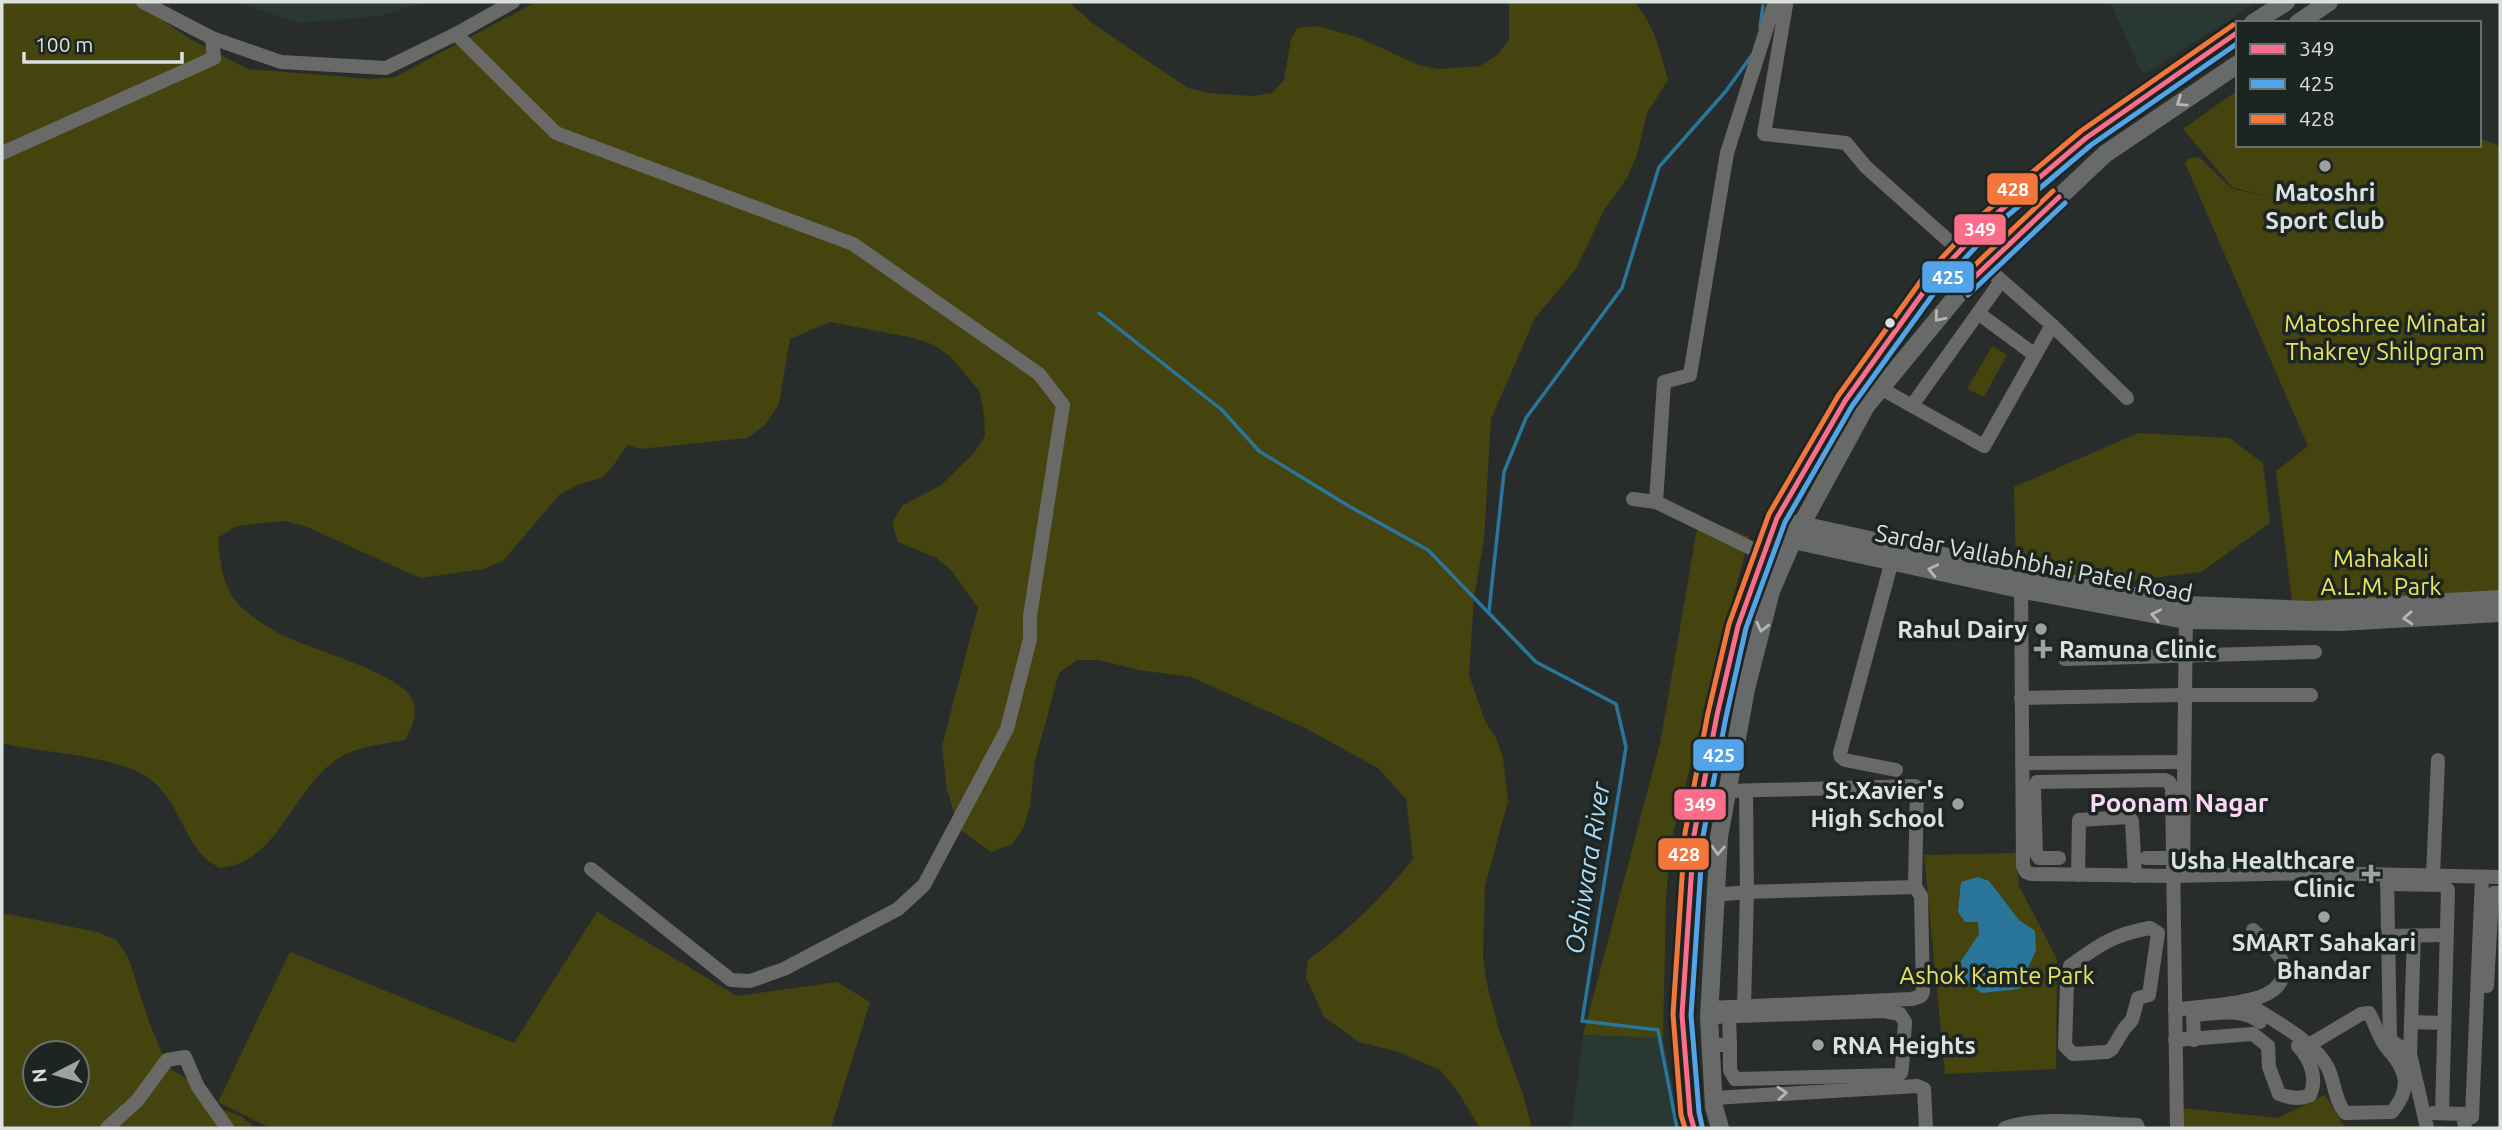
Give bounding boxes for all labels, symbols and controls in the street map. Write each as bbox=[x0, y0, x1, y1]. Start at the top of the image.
scale bar bbox=[24, 21, 182, 65]
legend bbox=[2236, 21, 2481, 147]
text: 100 m bbox=[35, 32, 93, 56]
text: 349 bbox=[2299, 36, 2335, 60]
text: 425 bbox=[2299, 71, 2335, 95]
one-way arrow bbox=[2176, 94, 2189, 106]
text: 428 bbox=[2299, 106, 2335, 130]
marker: Matoshri Sport Club bbox=[2317, 158, 2333, 174]
line badge: 428 bbox=[1986, 172, 2039, 206]
text: 428 bbox=[1997, 178, 2029, 200]
place label: Matoshri Sport Club bbox=[2265, 179, 2385, 234]
line badge: 349 bbox=[1953, 213, 2007, 246]
text: 349 bbox=[1964, 218, 1996, 240]
line badge: 425 bbox=[1921, 260, 1975, 294]
text: 425 bbox=[1932, 266, 1964, 288]
one-way arrow bbox=[1935, 309, 1947, 322]
park label: Matoshree Minatai Thakrey Shilpgram bbox=[2284, 310, 2486, 365]
unlabelled marker bbox=[1883, 316, 1897, 330]
street label: Sardar Vallabhbhai Patel Road bbox=[1873, 519, 2195, 607]
park label: Mahakali A.L.M. Park bbox=[2321, 545, 2441, 600]
one-way arrow bbox=[1927, 564, 1939, 578]
one-way arrow bbox=[2150, 608, 2162, 623]
one-way arrow bbox=[2402, 610, 2413, 625]
place label: Rahul Dairy bbox=[1897, 616, 2027, 643]
one-way arrow bbox=[1756, 621, 1770, 633]
marker: Rahul Dairy bbox=[2033, 621, 2049, 637]
place label: Ramuna Clinic bbox=[2059, 636, 2217, 663]
marker: Ramuna Clinic bbox=[2033, 639, 2053, 659]
line badge: 425 bbox=[1692, 738, 1745, 772]
text: 425 bbox=[1703, 744, 1735, 766]
place label: St.Xavier's High School bbox=[1810, 777, 1944, 832]
water label: Oshiwara River bbox=[1559, 779, 1615, 956]
line badge: 349 bbox=[1673, 788, 1727, 821]
district label: Poonam Nagar bbox=[2090, 788, 2269, 817]
text: 349 bbox=[1684, 793, 1716, 815]
marker: St.Xavier's High School bbox=[1950, 796, 1966, 812]
line badge: 428 bbox=[1657, 837, 1710, 871]
text: 428 bbox=[1668, 843, 1700, 865]
one-way arrow bbox=[1711, 844, 1726, 855]
place label: Usha Healthcare Clinic bbox=[2170, 847, 2355, 902]
marker: Usha Healthcare Clinic bbox=[2361, 864, 2381, 884]
marker: SMART Sahakari Bhandar bbox=[2316, 909, 2332, 925]
place label: SMART Sahakari Bhandar bbox=[2232, 929, 2416, 984]
park label: Ashok Kamte Park bbox=[1899, 962, 2095, 989]
place label: RNA Heights bbox=[1832, 1032, 1976, 1059]
marker: RNA Heights bbox=[1810, 1037, 1826, 1053]
north arrow bbox=[21, 1039, 91, 1109]
text: N bbox=[27, 1068, 51, 1084]
one-way arrow bbox=[1777, 1086, 1788, 1101]

